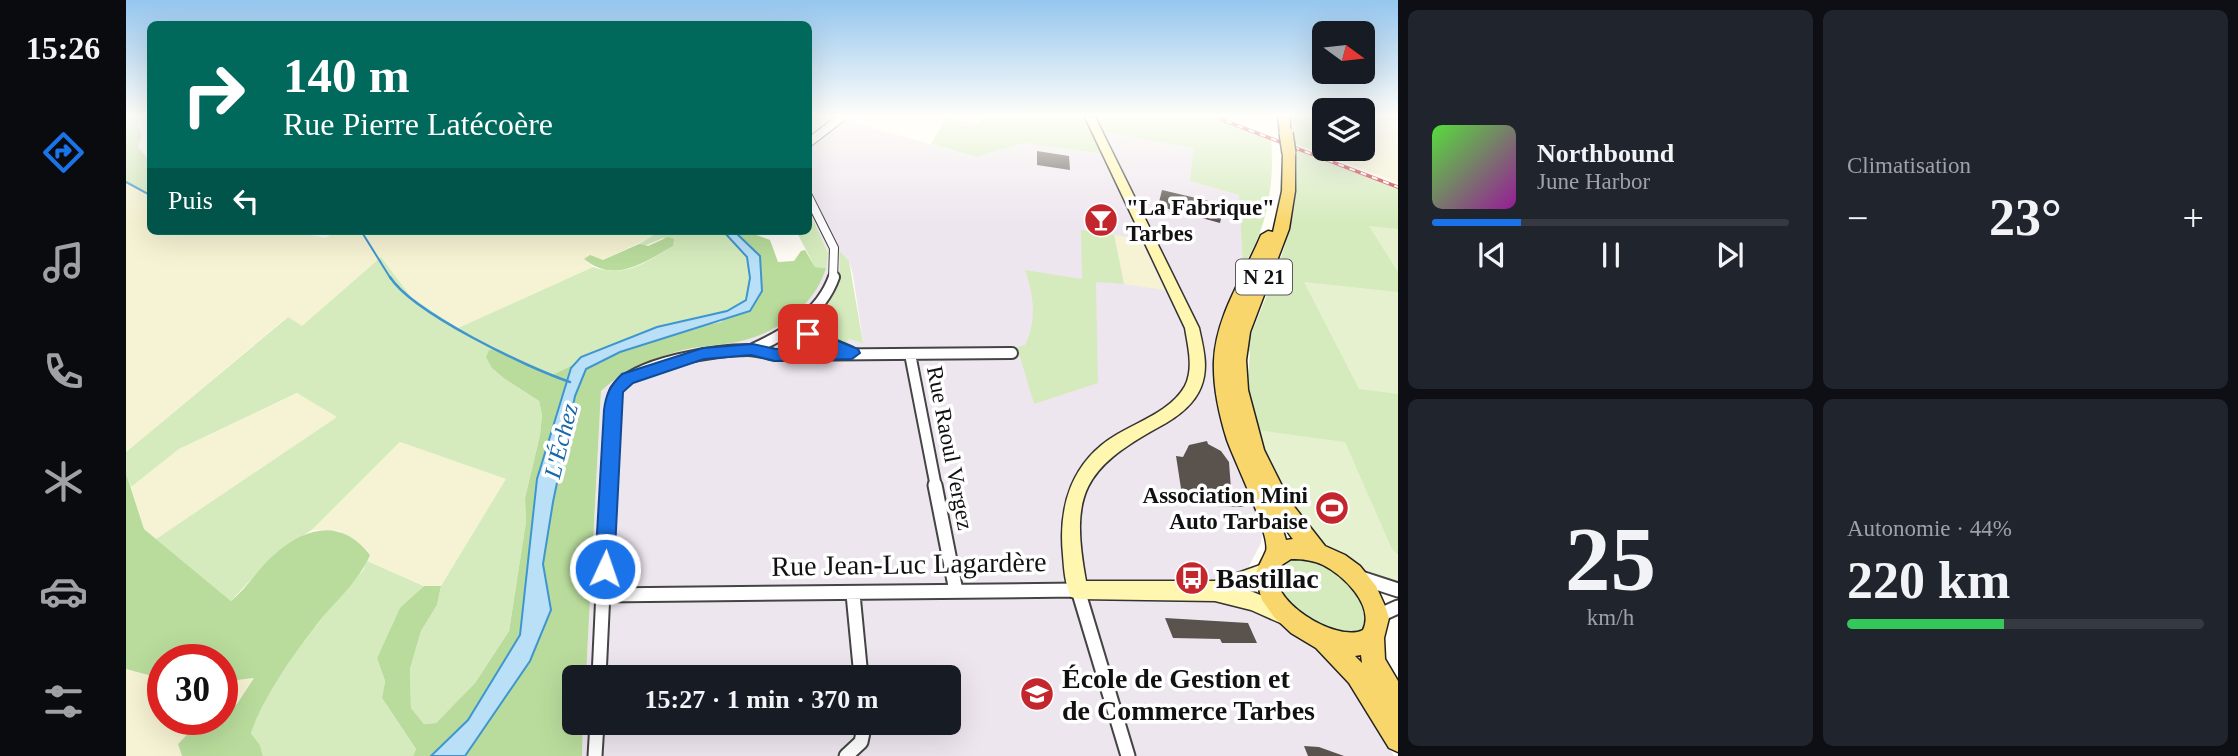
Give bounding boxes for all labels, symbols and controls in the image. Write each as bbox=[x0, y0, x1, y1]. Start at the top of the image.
north arrow bbox=[1312, 21, 1376, 84]
map controls bbox=[1312, 21, 1375, 161]
text: 15:26 bbox=[26, 30, 100, 66]
text: 140 m bbox=[283, 48, 410, 103]
icon: right bbox=[168, 49, 259, 140]
button: layers bbox=[1312, 98, 1375, 161]
text: Rue Pierre Latécoère bbox=[283, 106, 553, 142]
icon: directions bbox=[39, 128, 88, 177]
text: Northbound bbox=[1537, 139, 1674, 168]
text: Climatisation bbox=[1847, 153, 1971, 178]
text: June Harbor bbox=[1537, 169, 1650, 194]
icon: left bbox=[227, 182, 265, 220]
text: Puis bbox=[168, 186, 213, 215]
text: 23° bbox=[1989, 189, 2062, 246]
place label: "La Fabrique" Tarbes bbox=[1126, 195, 1275, 246]
text: − bbox=[1847, 197, 1868, 239]
text: + bbox=[2183, 197, 2204, 239]
bar icon: "La Fabrique" Tarbes bbox=[1082, 201, 1120, 239]
icon: previous bbox=[1473, 236, 1511, 274]
icon: pause bbox=[1592, 236, 1630, 274]
icon: next bbox=[1711, 236, 1749, 274]
icon: music bbox=[39, 238, 88, 287]
road number: N 21 bbox=[1236, 260, 1292, 294]
pin bbox=[778, 304, 838, 364]
icon: arrive bbox=[789, 315, 827, 353]
icon: phone bbox=[39, 347, 88, 396]
street label: Rue Raoul Vergez bbox=[922, 364, 978, 532]
water label: L'Échez bbox=[539, 400, 583, 482]
icon: climate bbox=[39, 457, 88, 506]
place label: Association Mini Auto Tarbaise bbox=[1143, 483, 1309, 534]
sports icon: Association Mini Auto Tarbaise bbox=[1313, 489, 1351, 527]
text: 25 bbox=[1565, 509, 1656, 610]
text: Autonomie · 44% bbox=[1847, 516, 2012, 541]
position arrow bbox=[568, 532, 642, 606]
street label: Rue Jean-Luc Lagardère bbox=[771, 546, 1047, 582]
text: 220 km bbox=[1847, 552, 2010, 609]
bus stop icon: Bastillac bbox=[1173, 559, 1211, 597]
place label: Bastillac bbox=[1216, 563, 1319, 594]
icon: car bbox=[39, 567, 88, 616]
text: km/h bbox=[1587, 605, 1634, 630]
speed limit sign: 30 bbox=[147, 644, 238, 735]
place label: École de Gestion et de Commerce Tarbes bbox=[1062, 663, 1315, 726]
school or university icon: École de Gestion et de Commerce Tarbes bbox=[1018, 675, 1056, 713]
icon: filters bbox=[39, 677, 88, 726]
text: 15:27 · 1 min · 370 m bbox=[645, 685, 879, 714]

